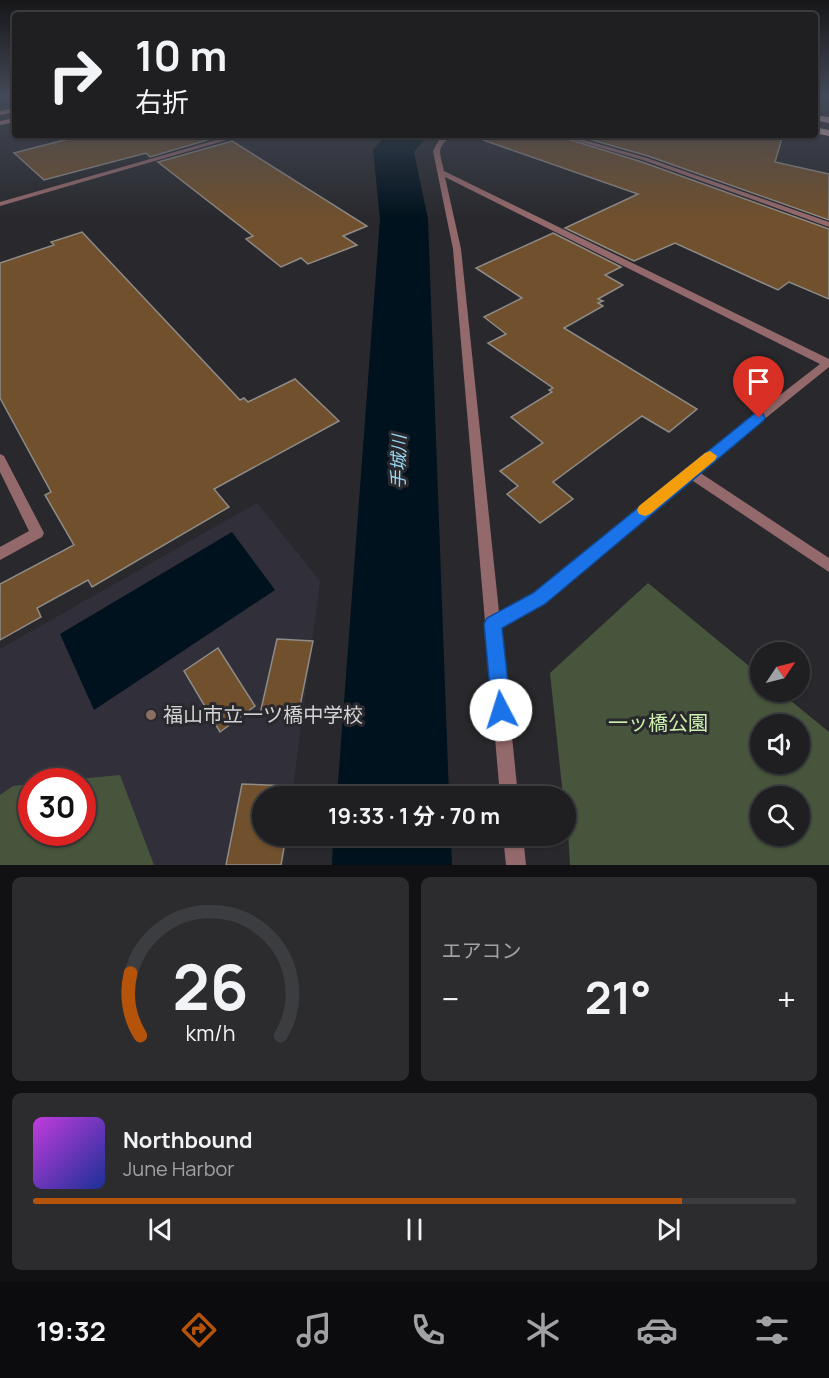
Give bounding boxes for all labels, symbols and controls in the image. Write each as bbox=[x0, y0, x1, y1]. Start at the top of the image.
text: 10 m bbox=[135, 26, 227, 84]
icon: right bbox=[36, 36, 114, 114]
text: 右折 bbox=[135, 83, 189, 120]
pin bbox=[733, 356, 784, 418]
icon: arrive bbox=[742, 365, 775, 398]
water label: 手城川 bbox=[386, 433, 411, 489]
north arrow bbox=[750, 642, 810, 702]
map controls bbox=[750, 642, 810, 846]
position arrow bbox=[469, 678, 533, 742]
place label: 福山市立一ツ橋中学校 bbox=[163, 701, 363, 728]
marker: 福山市立一ツ橋中学校 bbox=[144, 708, 158, 722]
park label: 一ッ橋公園 bbox=[608, 709, 708, 736]
button: sound bbox=[750, 714, 810, 774]
speed limit sign: 30 bbox=[18, 768, 96, 846]
button: search bbox=[750, 786, 810, 846]
text: 19:33 · 1 分 · 70 m bbox=[328, 801, 500, 831]
text: エアコン bbox=[442, 937, 522, 964]
text: 26 bbox=[172, 943, 248, 1029]
text: 21° bbox=[585, 966, 652, 1028]
text: − bbox=[442, 976, 459, 1021]
text: + bbox=[777, 976, 796, 1021]
text: km/h bbox=[185, 1018, 235, 1047]
text: Northbound bbox=[123, 1125, 253, 1155]
text: June Harbor bbox=[123, 1155, 235, 1182]
icon: previous bbox=[144, 1213, 177, 1246]
icon: pause bbox=[398, 1213, 431, 1246]
icon: next bbox=[652, 1213, 685, 1246]
icon: directions bbox=[178, 1309, 220, 1351]
icon: music bbox=[293, 1309, 335, 1351]
icon: phone bbox=[407, 1309, 449, 1351]
icon: climate bbox=[522, 1309, 564, 1351]
icon: car bbox=[636, 1309, 678, 1351]
icon: filters bbox=[751, 1309, 793, 1351]
text: 19:32 bbox=[36, 1312, 106, 1349]

